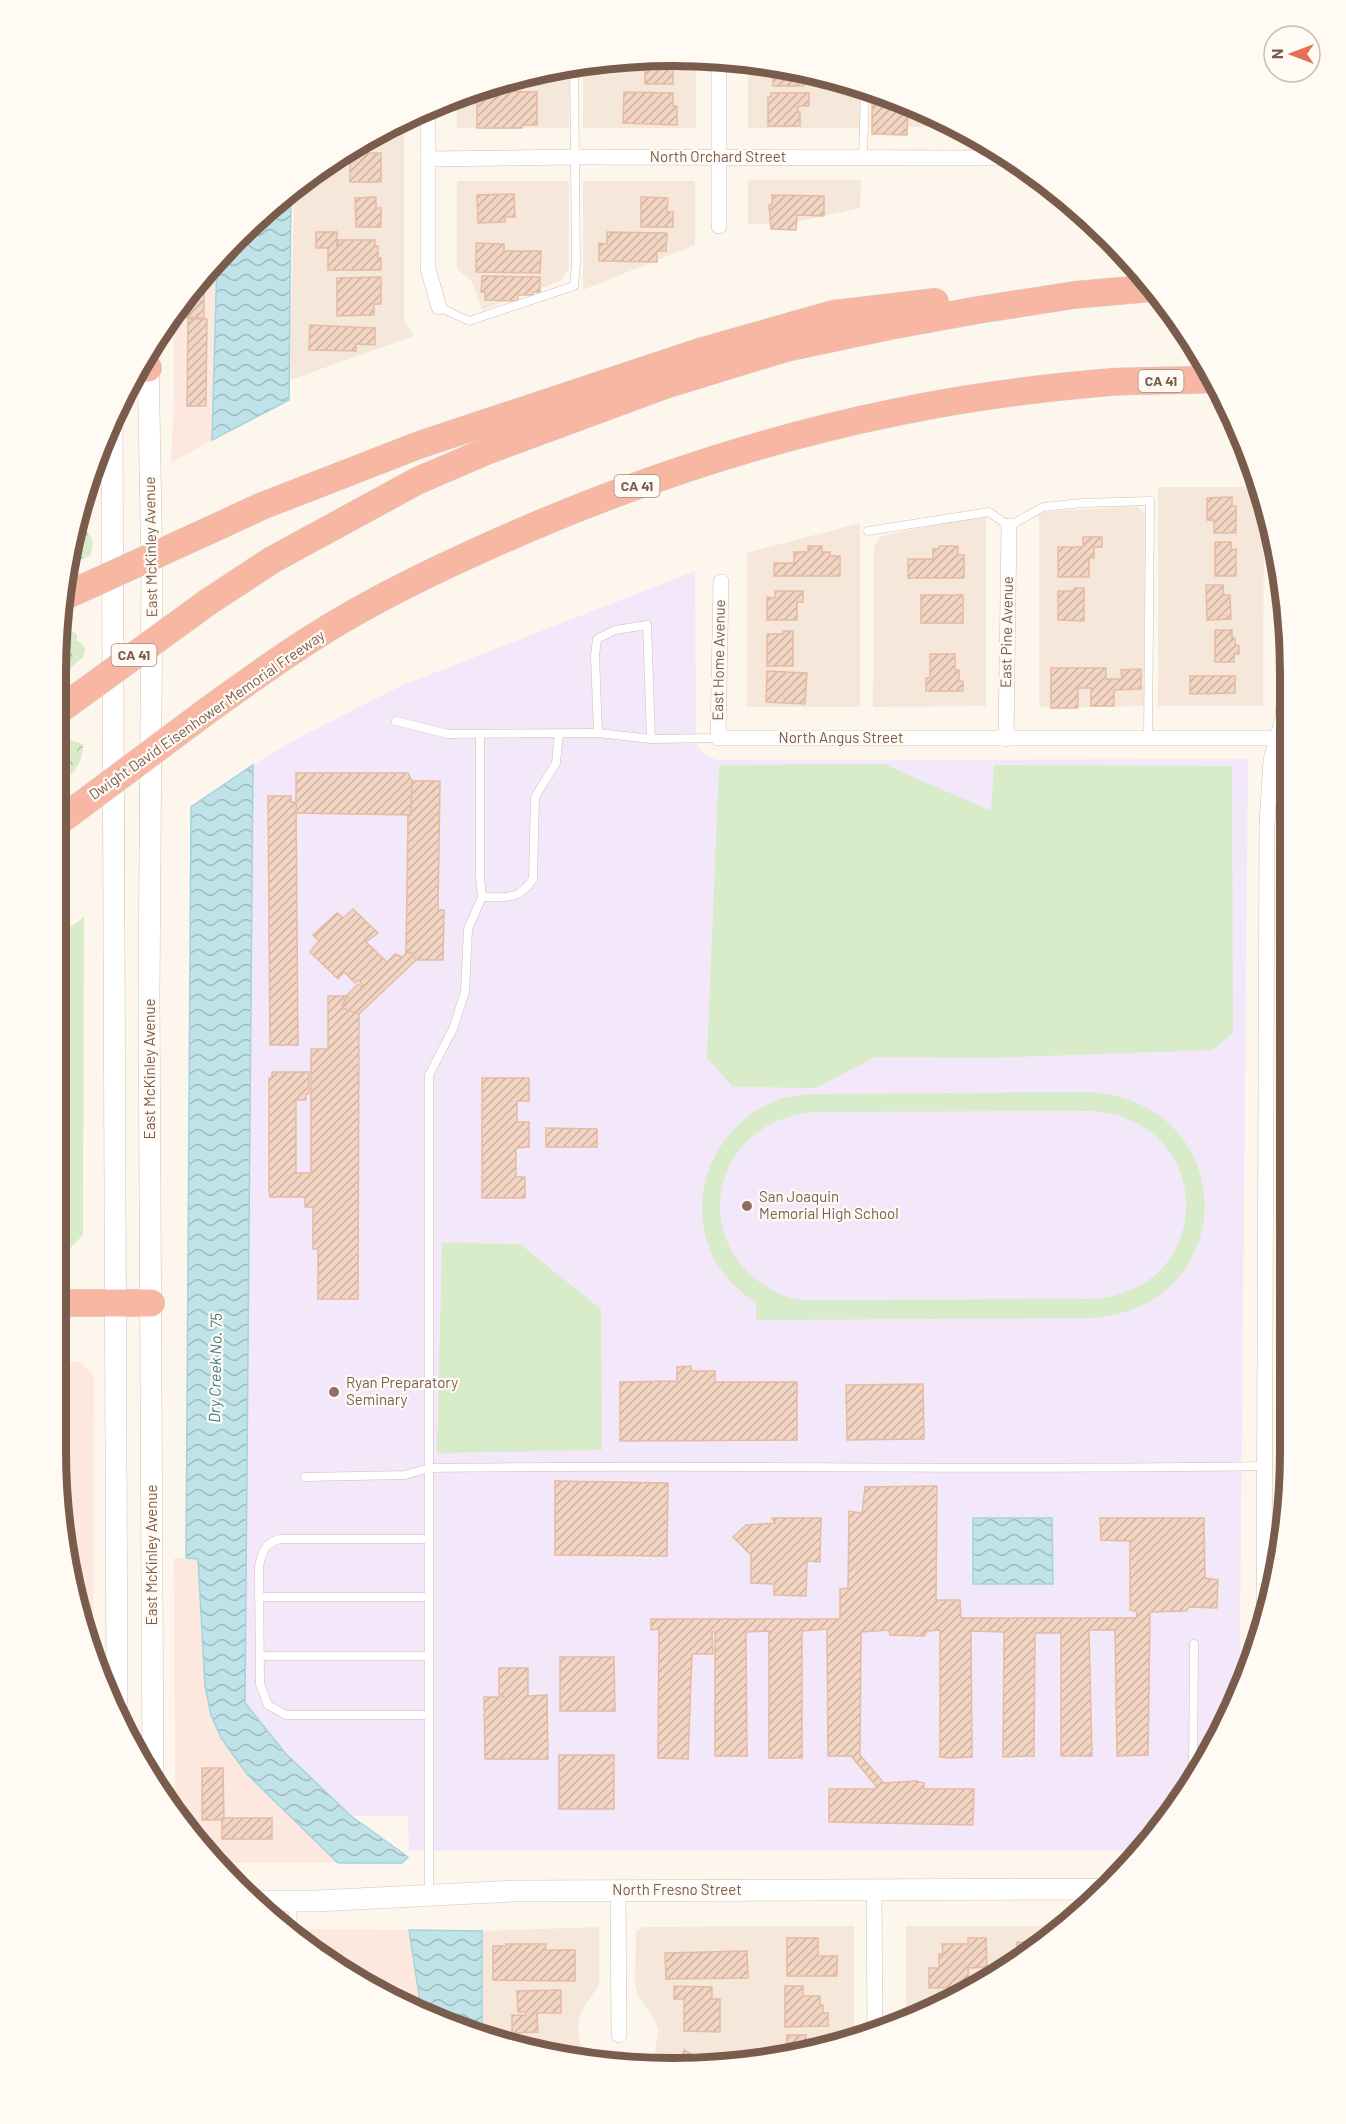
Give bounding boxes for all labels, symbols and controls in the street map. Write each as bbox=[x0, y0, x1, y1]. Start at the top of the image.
north arrow bbox=[1262, 24, 1322, 84]
text: N bbox=[1267, 49, 1286, 59]
street label: North Orchard Street bbox=[650, 147, 786, 165]
road number: CA 41 bbox=[1138, 370, 1184, 392]
road number: CA 41 bbox=[614, 475, 660, 497]
street label: East McKinley Avenue bbox=[140, 476, 160, 618]
street label: East Pine Avenue bbox=[996, 576, 1016, 688]
street label: East Home Avenue bbox=[708, 599, 728, 721]
street label: Dwight David Eisenhower Memorial Freeway bbox=[85, 625, 328, 803]
road number: CA 41 bbox=[112, 644, 156, 666]
street label: North Angus Street bbox=[779, 728, 903, 746]
street label: East McKinley Avenue bbox=[140, 999, 158, 1139]
place label: San Joaquin Memorial High School bbox=[759, 1187, 899, 1222]
marker: San Joaquin Memorial High School bbox=[740, 1199, 754, 1213]
water label: Dry Creek No. 75 bbox=[204, 1313, 225, 1423]
place label: Ryan Preparatory Seminary bbox=[346, 1373, 458, 1408]
marker: Ryan Preparatory Seminary bbox=[327, 1385, 341, 1399]
street label: East McKinley Avenue bbox=[142, 1485, 160, 1625]
street label: North Fresno Street bbox=[612, 1880, 742, 1898]

